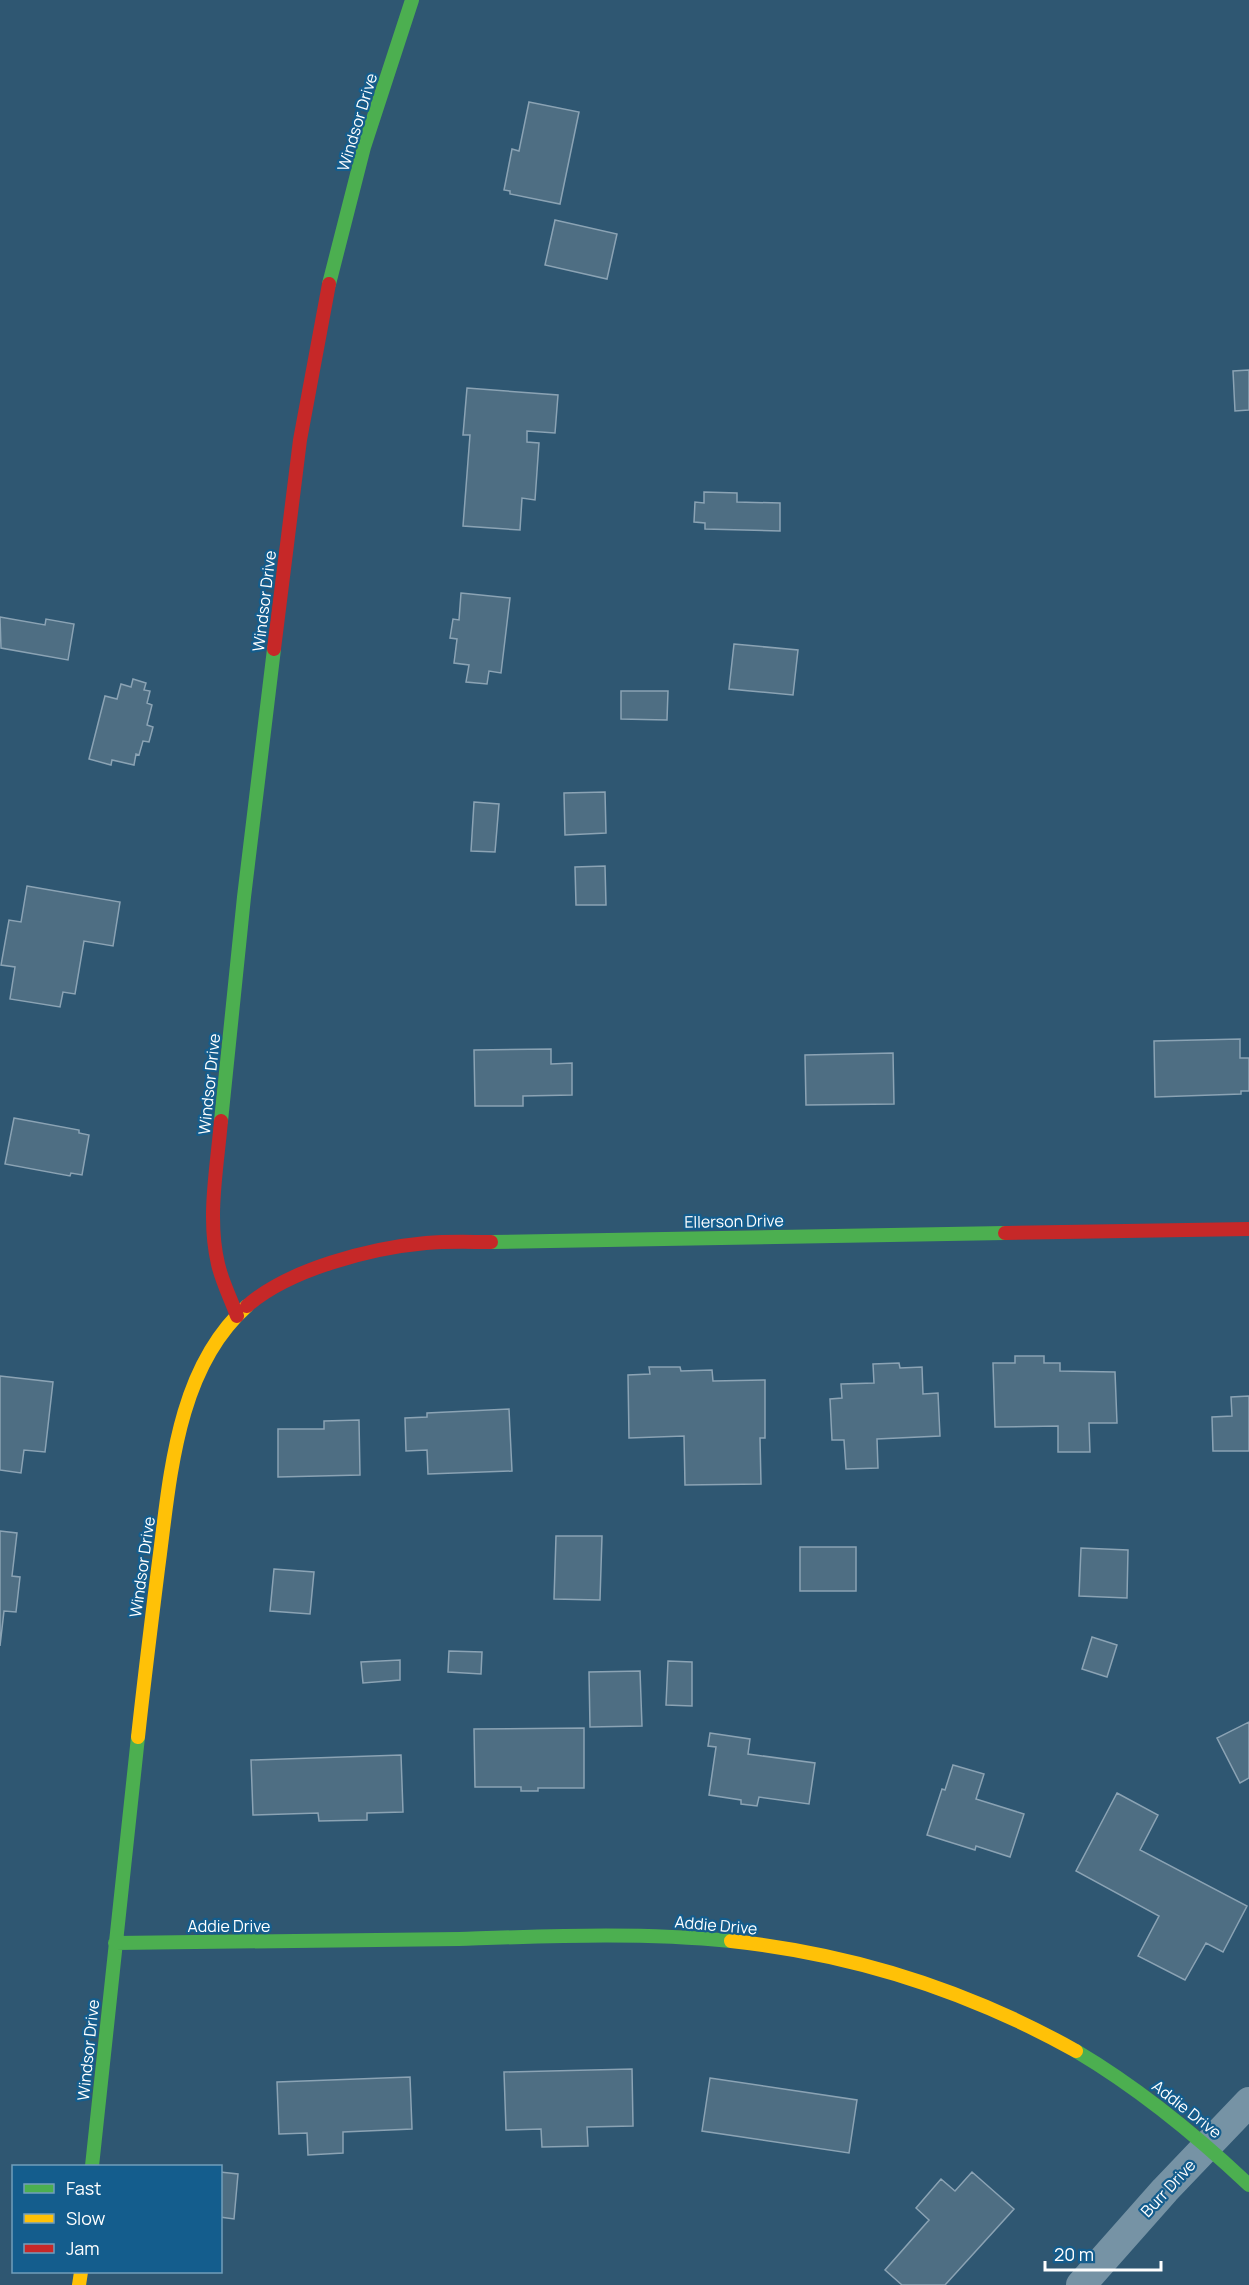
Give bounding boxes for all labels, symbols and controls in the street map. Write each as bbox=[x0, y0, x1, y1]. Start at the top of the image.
street label: Windsor Drive bbox=[332, 70, 382, 174]
street label: Windsor Drive bbox=[247, 549, 281, 653]
street label: Windsor Drive bbox=[193, 1032, 225, 1136]
street label: Ellerson Drive bbox=[684, 1209, 784, 1233]
street label: Windsor Drive bbox=[124, 1515, 160, 1619]
street label: Addie Drive bbox=[674, 1910, 758, 1940]
street label: Addie Drive bbox=[188, 1915, 270, 1937]
street label: Windsor Drive bbox=[72, 1998, 104, 2102]
street label: Addie Drive bbox=[1148, 2075, 1226, 2143]
street label: Burr Drive bbox=[1136, 2154, 1200, 2222]
legend bbox=[12, 2165, 222, 2273]
text: Fast bbox=[66, 2176, 101, 2200]
text: Slow bbox=[66, 2206, 106, 2230]
scale bar bbox=[1045, 2234, 1160, 2272]
text: Jam bbox=[66, 2236, 100, 2260]
text: 20 m bbox=[1054, 2242, 1094, 2266]

